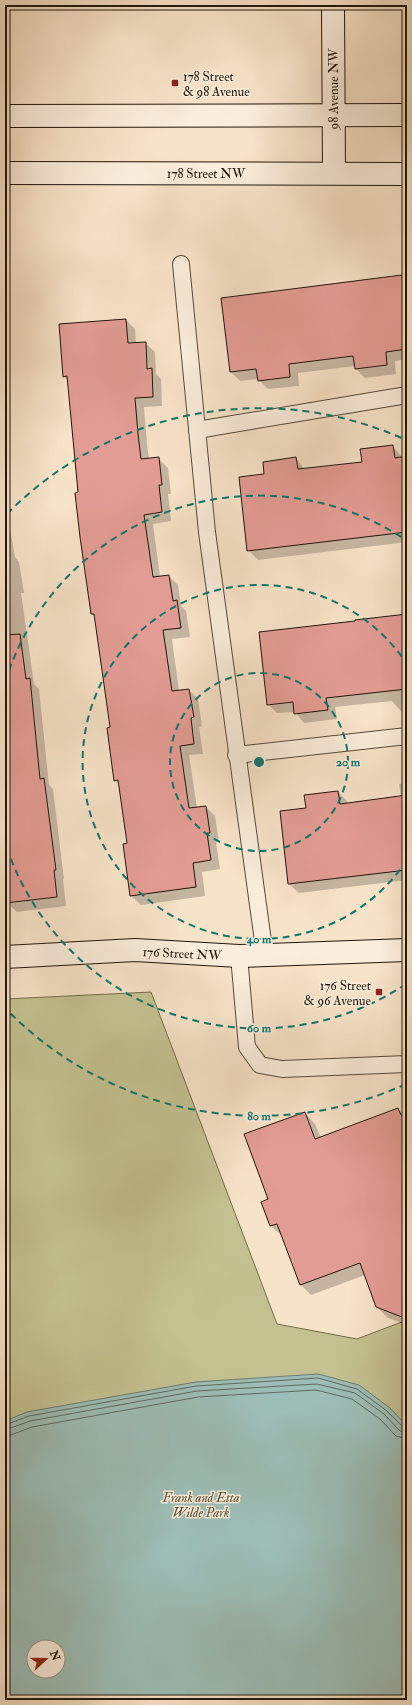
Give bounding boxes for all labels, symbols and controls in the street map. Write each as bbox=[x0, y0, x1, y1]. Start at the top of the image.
street label: 98 Avenue NW bbox=[326, 48, 342, 130]
place label: 178 Street & 98 Avenue bbox=[183, 69, 250, 100]
marker: 178 Street & 98 Avenue bbox=[170, 78, 180, 88]
street label: 178 Street NW bbox=[167, 166, 246, 182]
centre of rings bbox=[252, 755, 266, 769]
text: 20 m bbox=[336, 755, 361, 770]
text: 40 m bbox=[246, 932, 272, 947]
street label: 176 Street NW bbox=[142, 944, 222, 964]
place label: 176 Street & 96 Avenue bbox=[304, 978, 372, 1009]
marker: 176 Street & 96 Avenue bbox=[374, 987, 384, 997]
text: 60 m bbox=[247, 1021, 272, 1036]
text: 80 m bbox=[247, 1109, 271, 1124]
park label: Frank and Etta Wilde Park bbox=[162, 1490, 239, 1521]
north arrow bbox=[26, 1639, 66, 1679]
text: N bbox=[47, 1648, 63, 1664]

